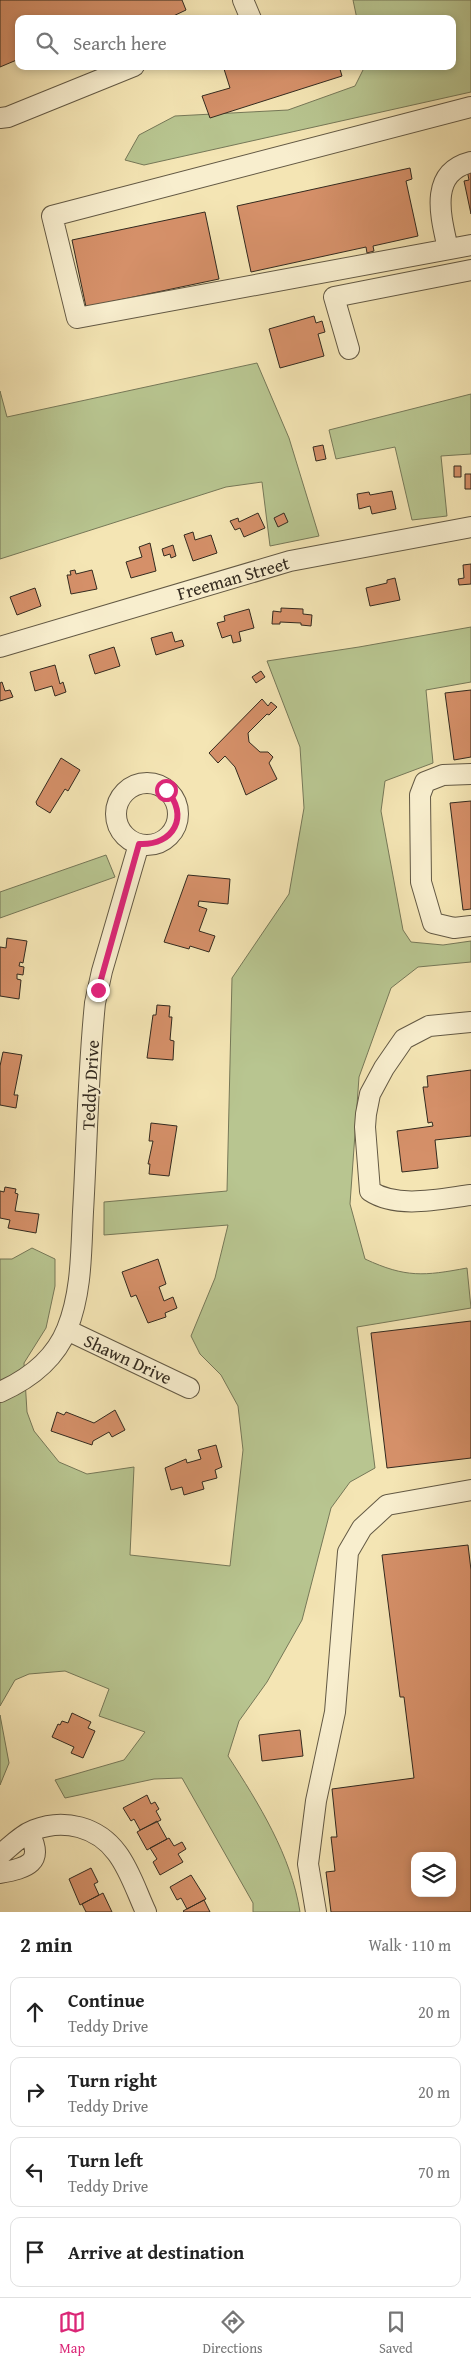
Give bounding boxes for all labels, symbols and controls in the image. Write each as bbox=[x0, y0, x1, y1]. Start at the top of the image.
search box bbox=[15, 15, 456, 70]
icon: search bbox=[33, 29, 61, 57]
text: Search here bbox=[73, 29, 167, 57]
street label: Freeman Street bbox=[174, 549, 293, 607]
route start bbox=[155, 779, 178, 802]
route end bbox=[87, 979, 110, 1002]
street label: Teddy Drive bbox=[74, 1039, 106, 1131]
street label: Shawn Drive bbox=[80, 1327, 176, 1391]
map controls bbox=[411, 1852, 456, 1897]
button: layers bbox=[411, 1852, 456, 1897]
text: 2 min bbox=[20, 1929, 72, 1960]
text: Walk · 110 m bbox=[368, 1933, 451, 1957]
text: Continue bbox=[68, 1986, 145, 2014]
icon: ahead bbox=[21, 1998, 49, 2026]
text: 20 m bbox=[418, 2000, 450, 2024]
text: Teddy Drive bbox=[68, 2014, 148, 2038]
text: Turn right bbox=[68, 2066, 157, 2094]
icon: right bbox=[21, 2078, 49, 2106]
text: 20 m bbox=[418, 2080, 450, 2104]
text: Teddy Drive bbox=[68, 2094, 148, 2118]
text: Turn left bbox=[68, 2146, 143, 2174]
icon: left bbox=[21, 2158, 49, 2186]
text: 70 m bbox=[418, 2160, 450, 2184]
text: Teddy Drive bbox=[68, 2174, 148, 2198]
icon: arrive bbox=[21, 2238, 49, 2266]
text: Arrive at destination bbox=[68, 2238, 244, 2266]
tab: Map bbox=[58, 2308, 86, 2358]
tab: Directions bbox=[202, 2308, 263, 2358]
tab: Saved bbox=[379, 2308, 413, 2358]

